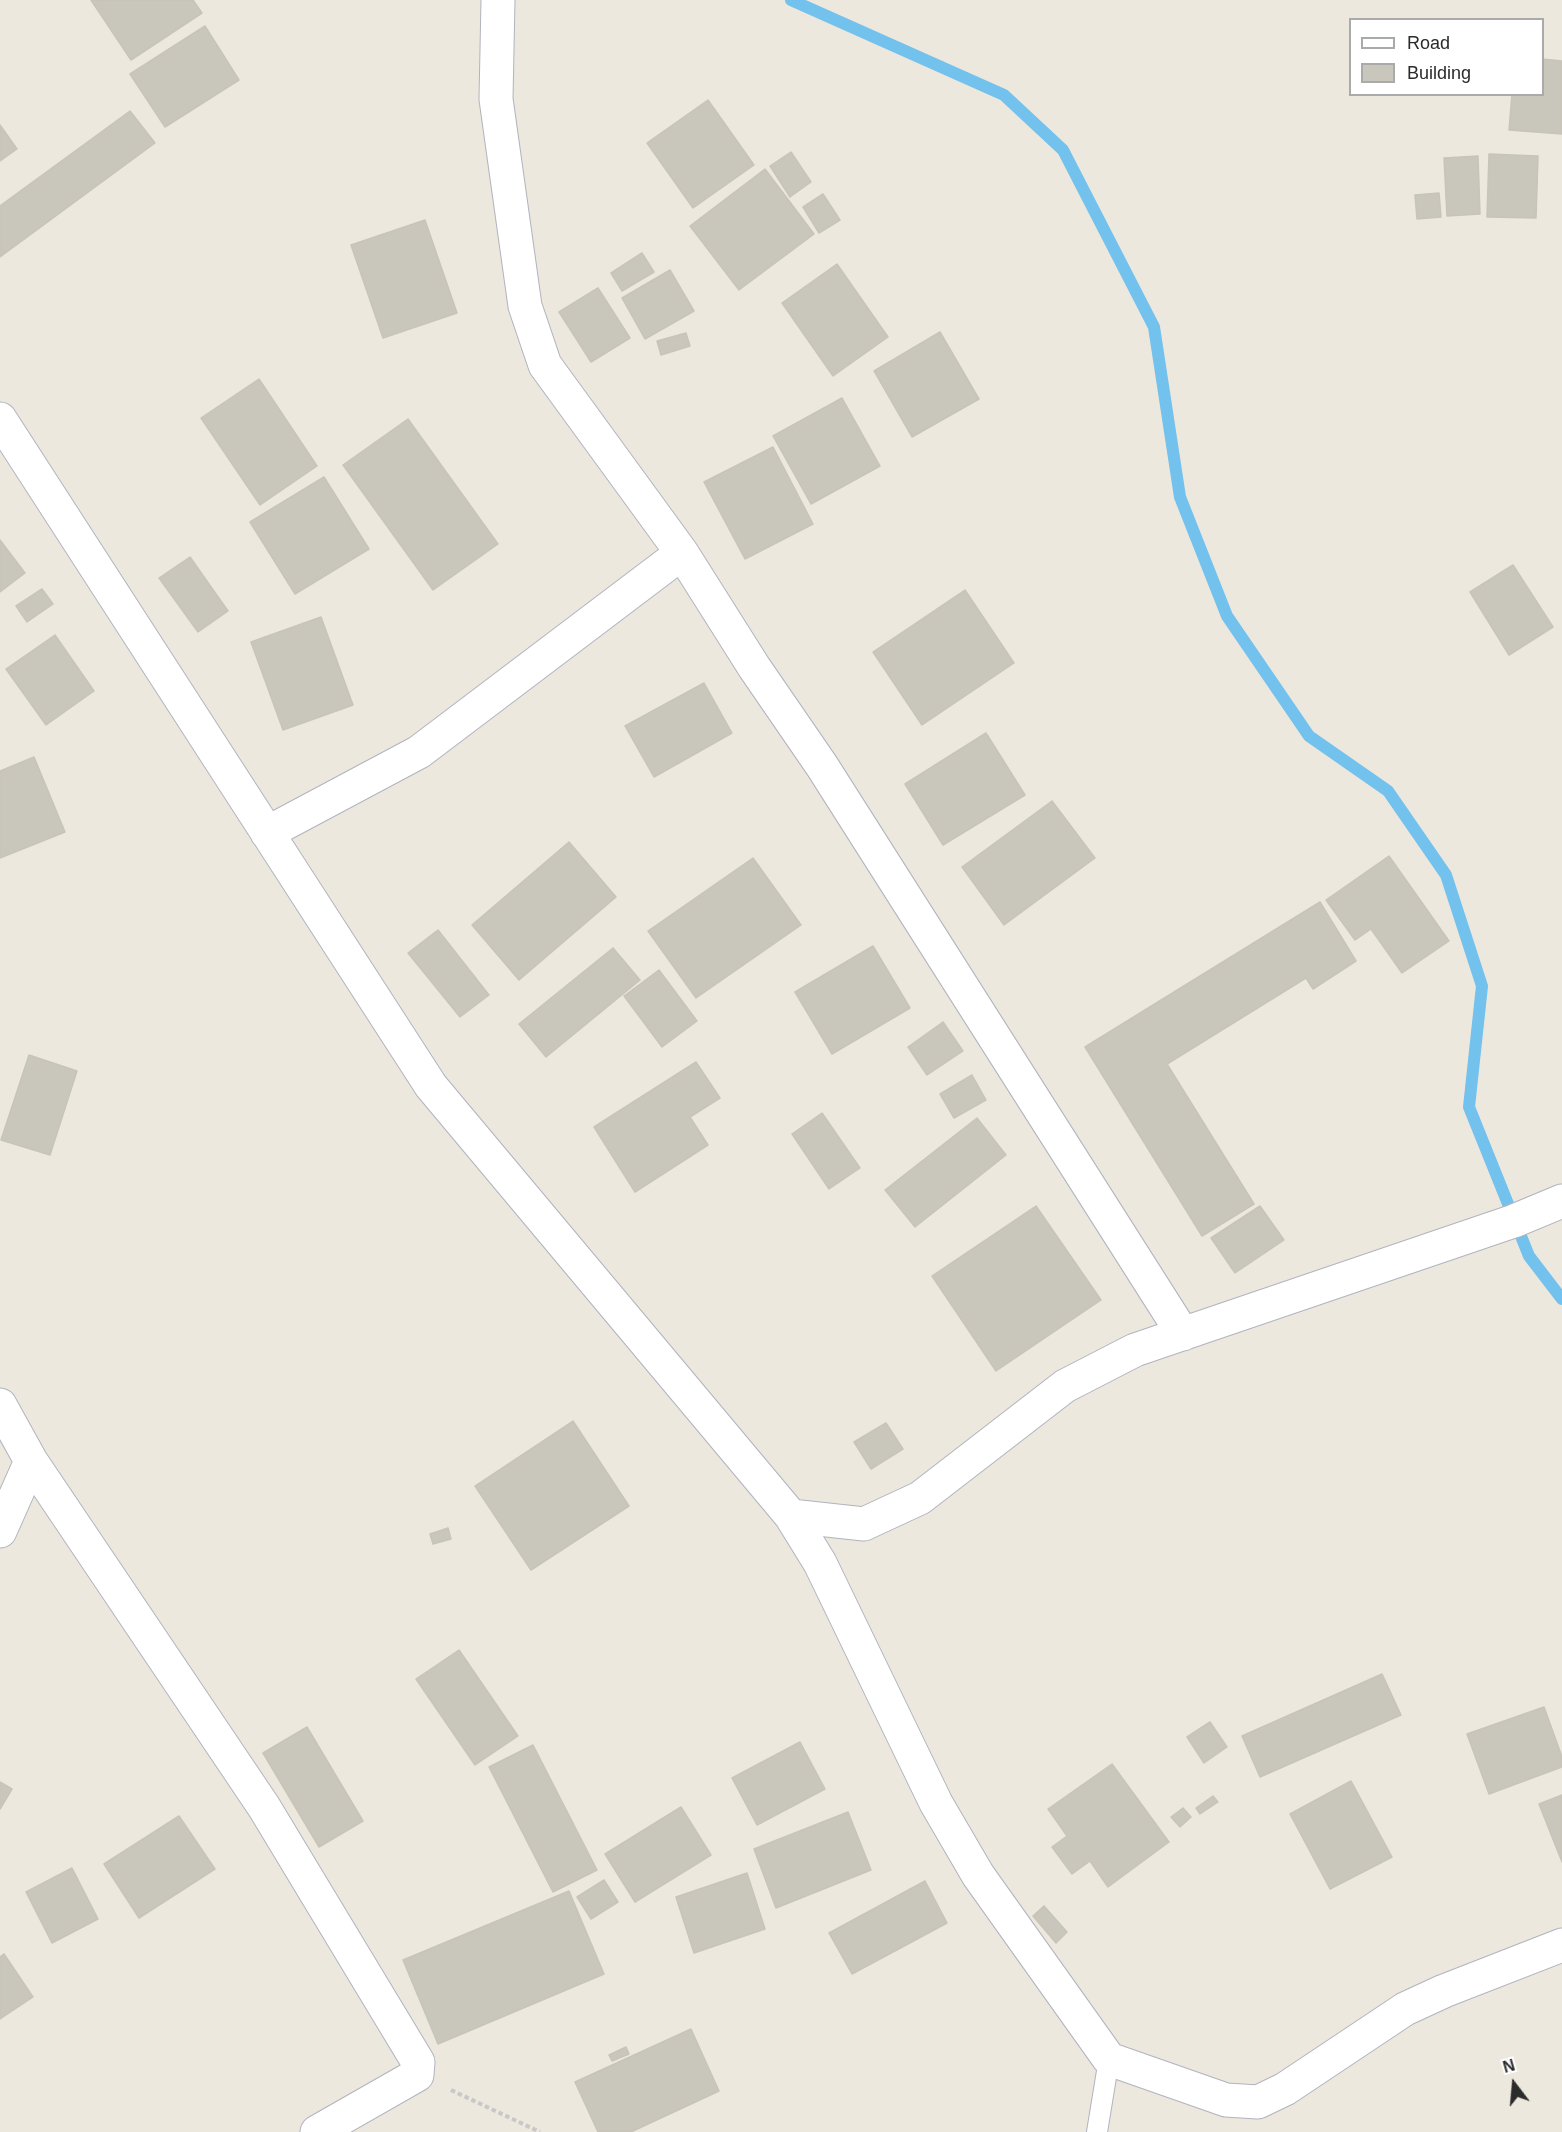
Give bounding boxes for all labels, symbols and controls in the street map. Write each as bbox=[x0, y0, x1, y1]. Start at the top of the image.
legend bbox=[1349, 18, 1544, 96]
text: Road bbox=[1407, 33, 1450, 53]
text: Building bbox=[1407, 63, 1471, 83]
north arrow bbox=[1484, 2054, 1544, 2114]
text: N bbox=[1501, 2056, 1517, 2076]

